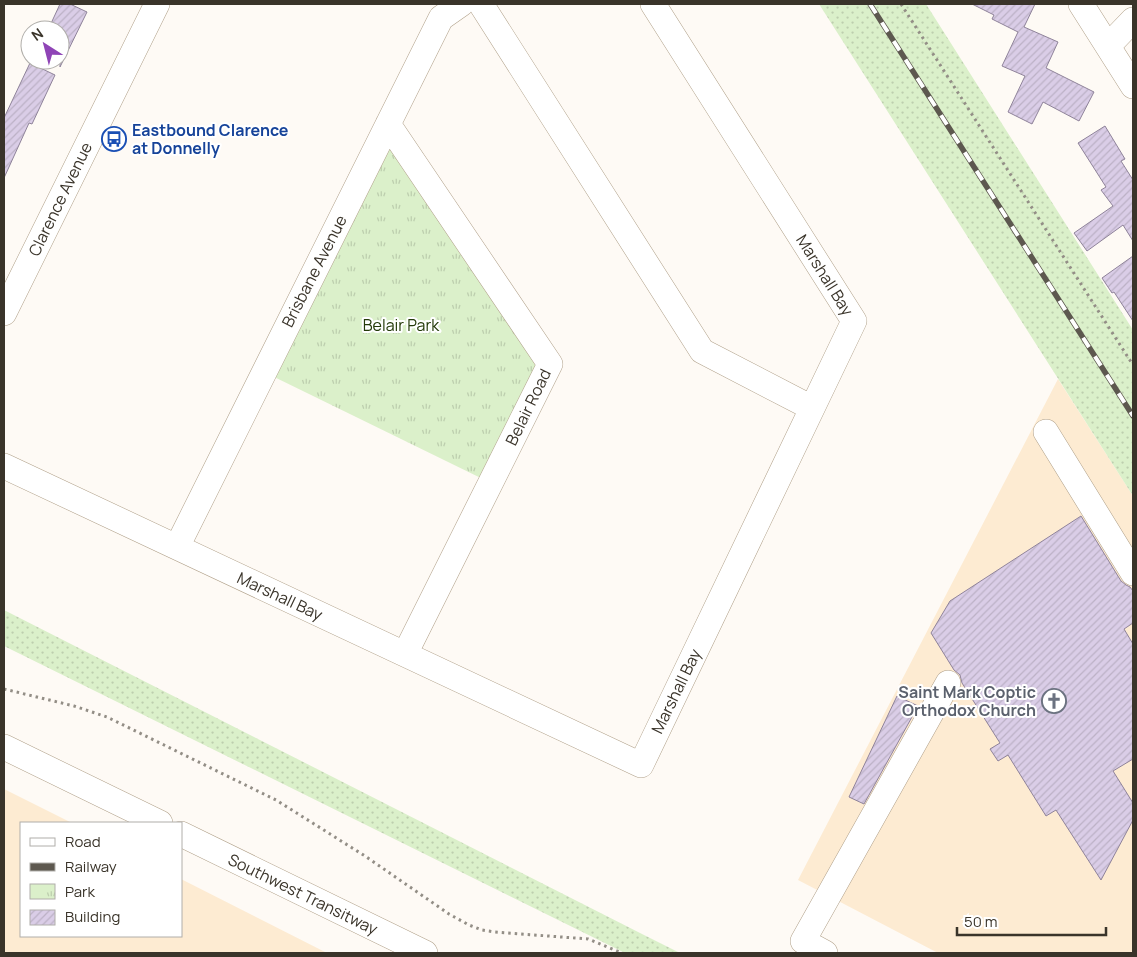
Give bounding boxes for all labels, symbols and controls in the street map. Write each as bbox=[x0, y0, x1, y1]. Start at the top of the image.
north arrow bbox=[20, 20, 70, 70]
text: N bbox=[27, 23, 47, 45]
place label: Eastbound Clarence at Donnelly bbox=[132, 119, 289, 159]
bus stop icon: Eastbound Clarence at Donnelly bbox=[101, 126, 127, 152]
street label: Clarence Avenue bbox=[23, 138, 97, 260]
street label: Brisbane Avenue bbox=[276, 211, 352, 331]
street label: Marshall Bay bbox=[791, 230, 859, 320]
park label: Belair Park bbox=[363, 314, 440, 336]
street label: Belair Road bbox=[500, 365, 556, 449]
street label: Marshall Bay bbox=[234, 567, 327, 626]
street label: Marshall Bay bbox=[646, 644, 706, 737]
place label: Saint Mark Coptic Orthodox Church bbox=[898, 681, 1036, 721]
church icon: Saint Mark Coptic Orthodox Church bbox=[1041, 688, 1067, 714]
legend bbox=[20, 822, 182, 937]
text: Road bbox=[65, 831, 101, 852]
street label: Southwest Transitway bbox=[225, 848, 382, 940]
text: Railway bbox=[65, 856, 117, 877]
text: Park bbox=[65, 881, 95, 902]
scale bar bbox=[957, 904, 1106, 936]
text: Building bbox=[65, 906, 120, 927]
text: 50 m bbox=[964, 911, 998, 932]

